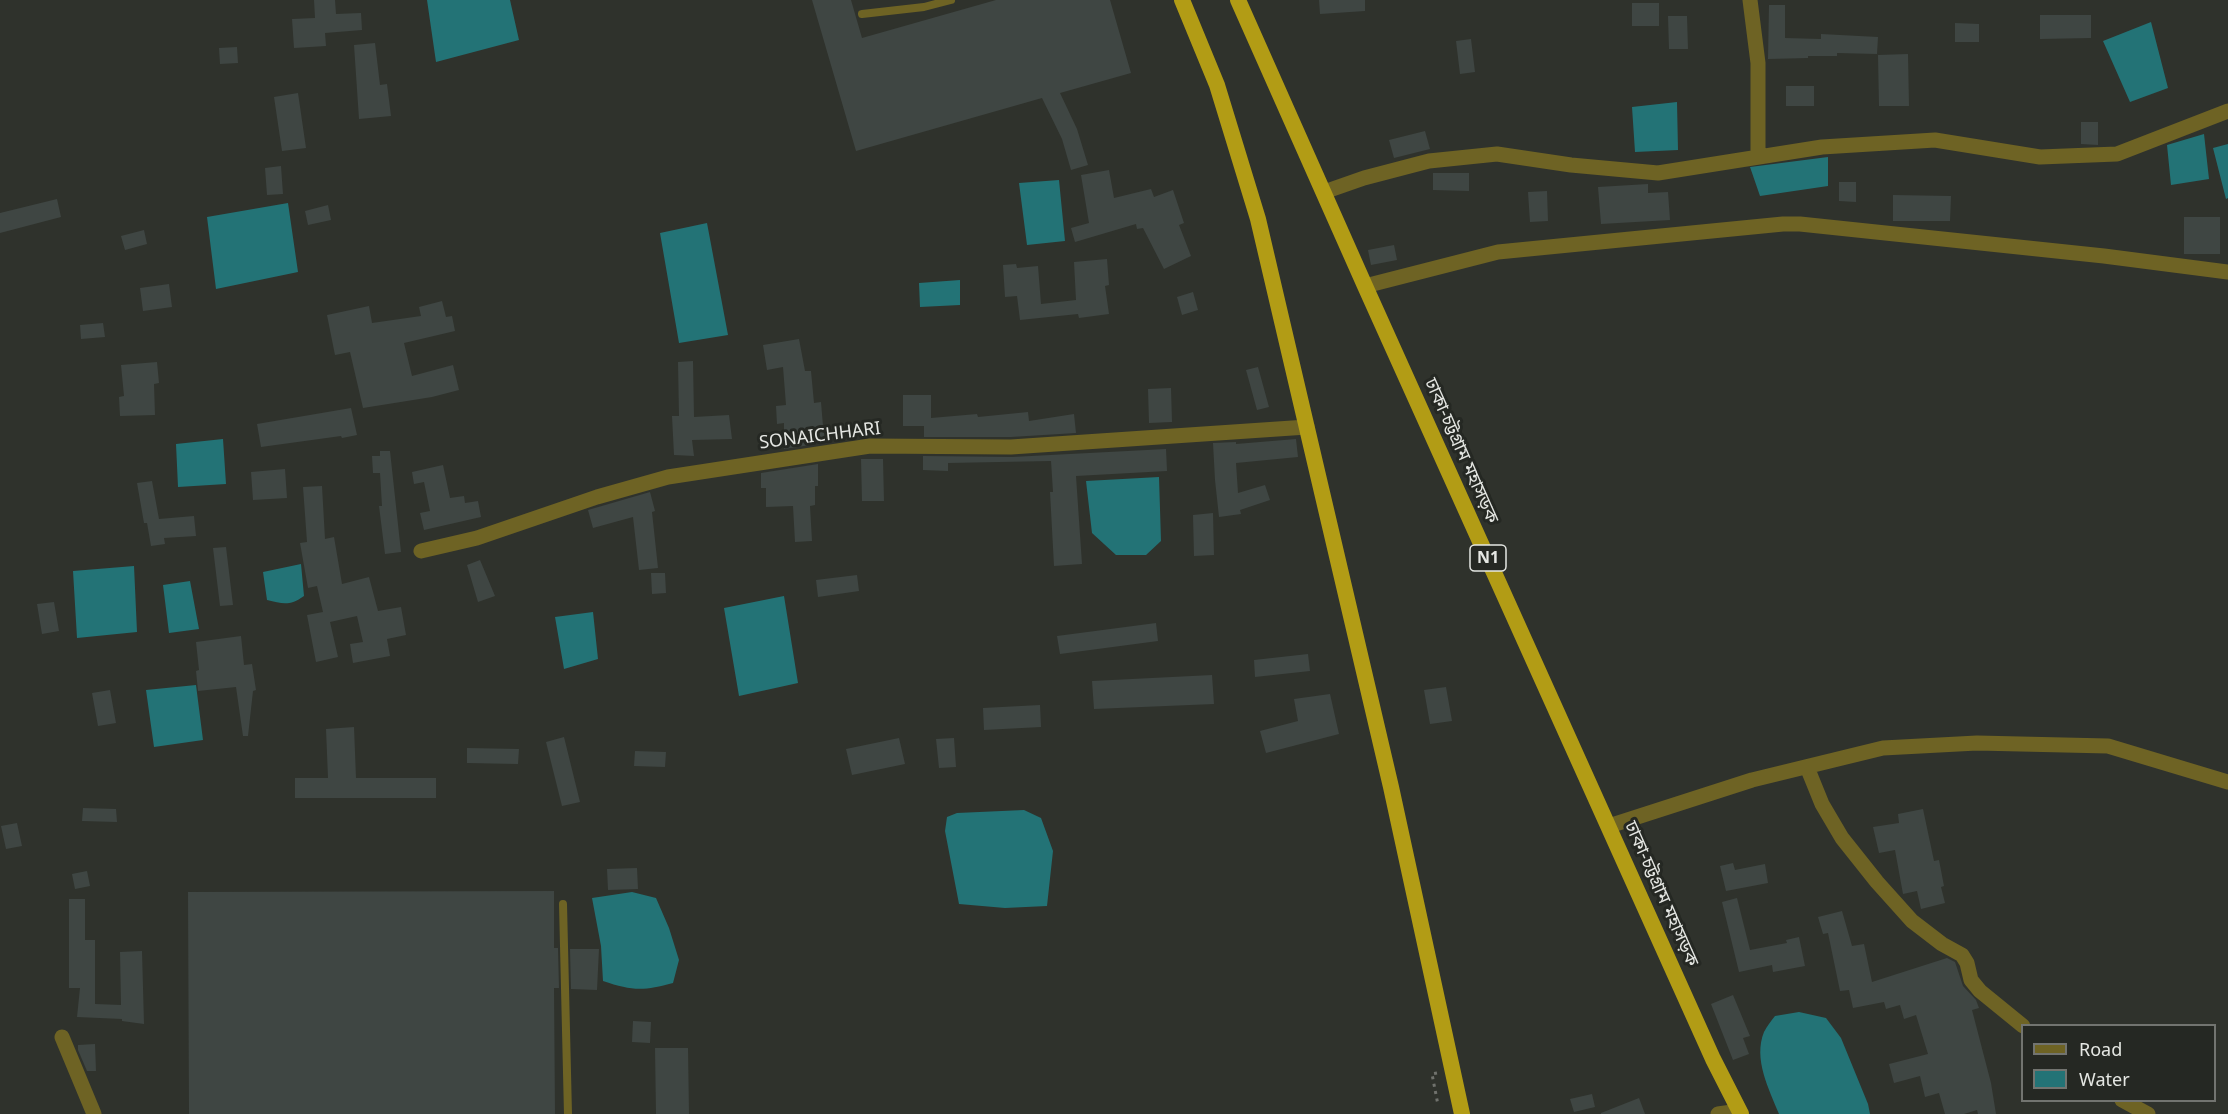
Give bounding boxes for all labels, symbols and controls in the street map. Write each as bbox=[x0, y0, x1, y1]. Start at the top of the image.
street label: ঢাকা-চট্টগ্রাম মহাসড়ক bbox=[1419, 375, 1503, 527]
street label: SONAICHHARI bbox=[758, 418, 882, 454]
road number: N1 bbox=[1470, 545, 1506, 571]
street label: ঢাকা-চট্টগ্রাম মহাসড়ক bbox=[1619, 818, 1703, 970]
legend bbox=[2021, 1024, 2216, 1102]
text: Road bbox=[2079, 1037, 2122, 1061]
text: Water bbox=[2079, 1067, 2130, 1091]

